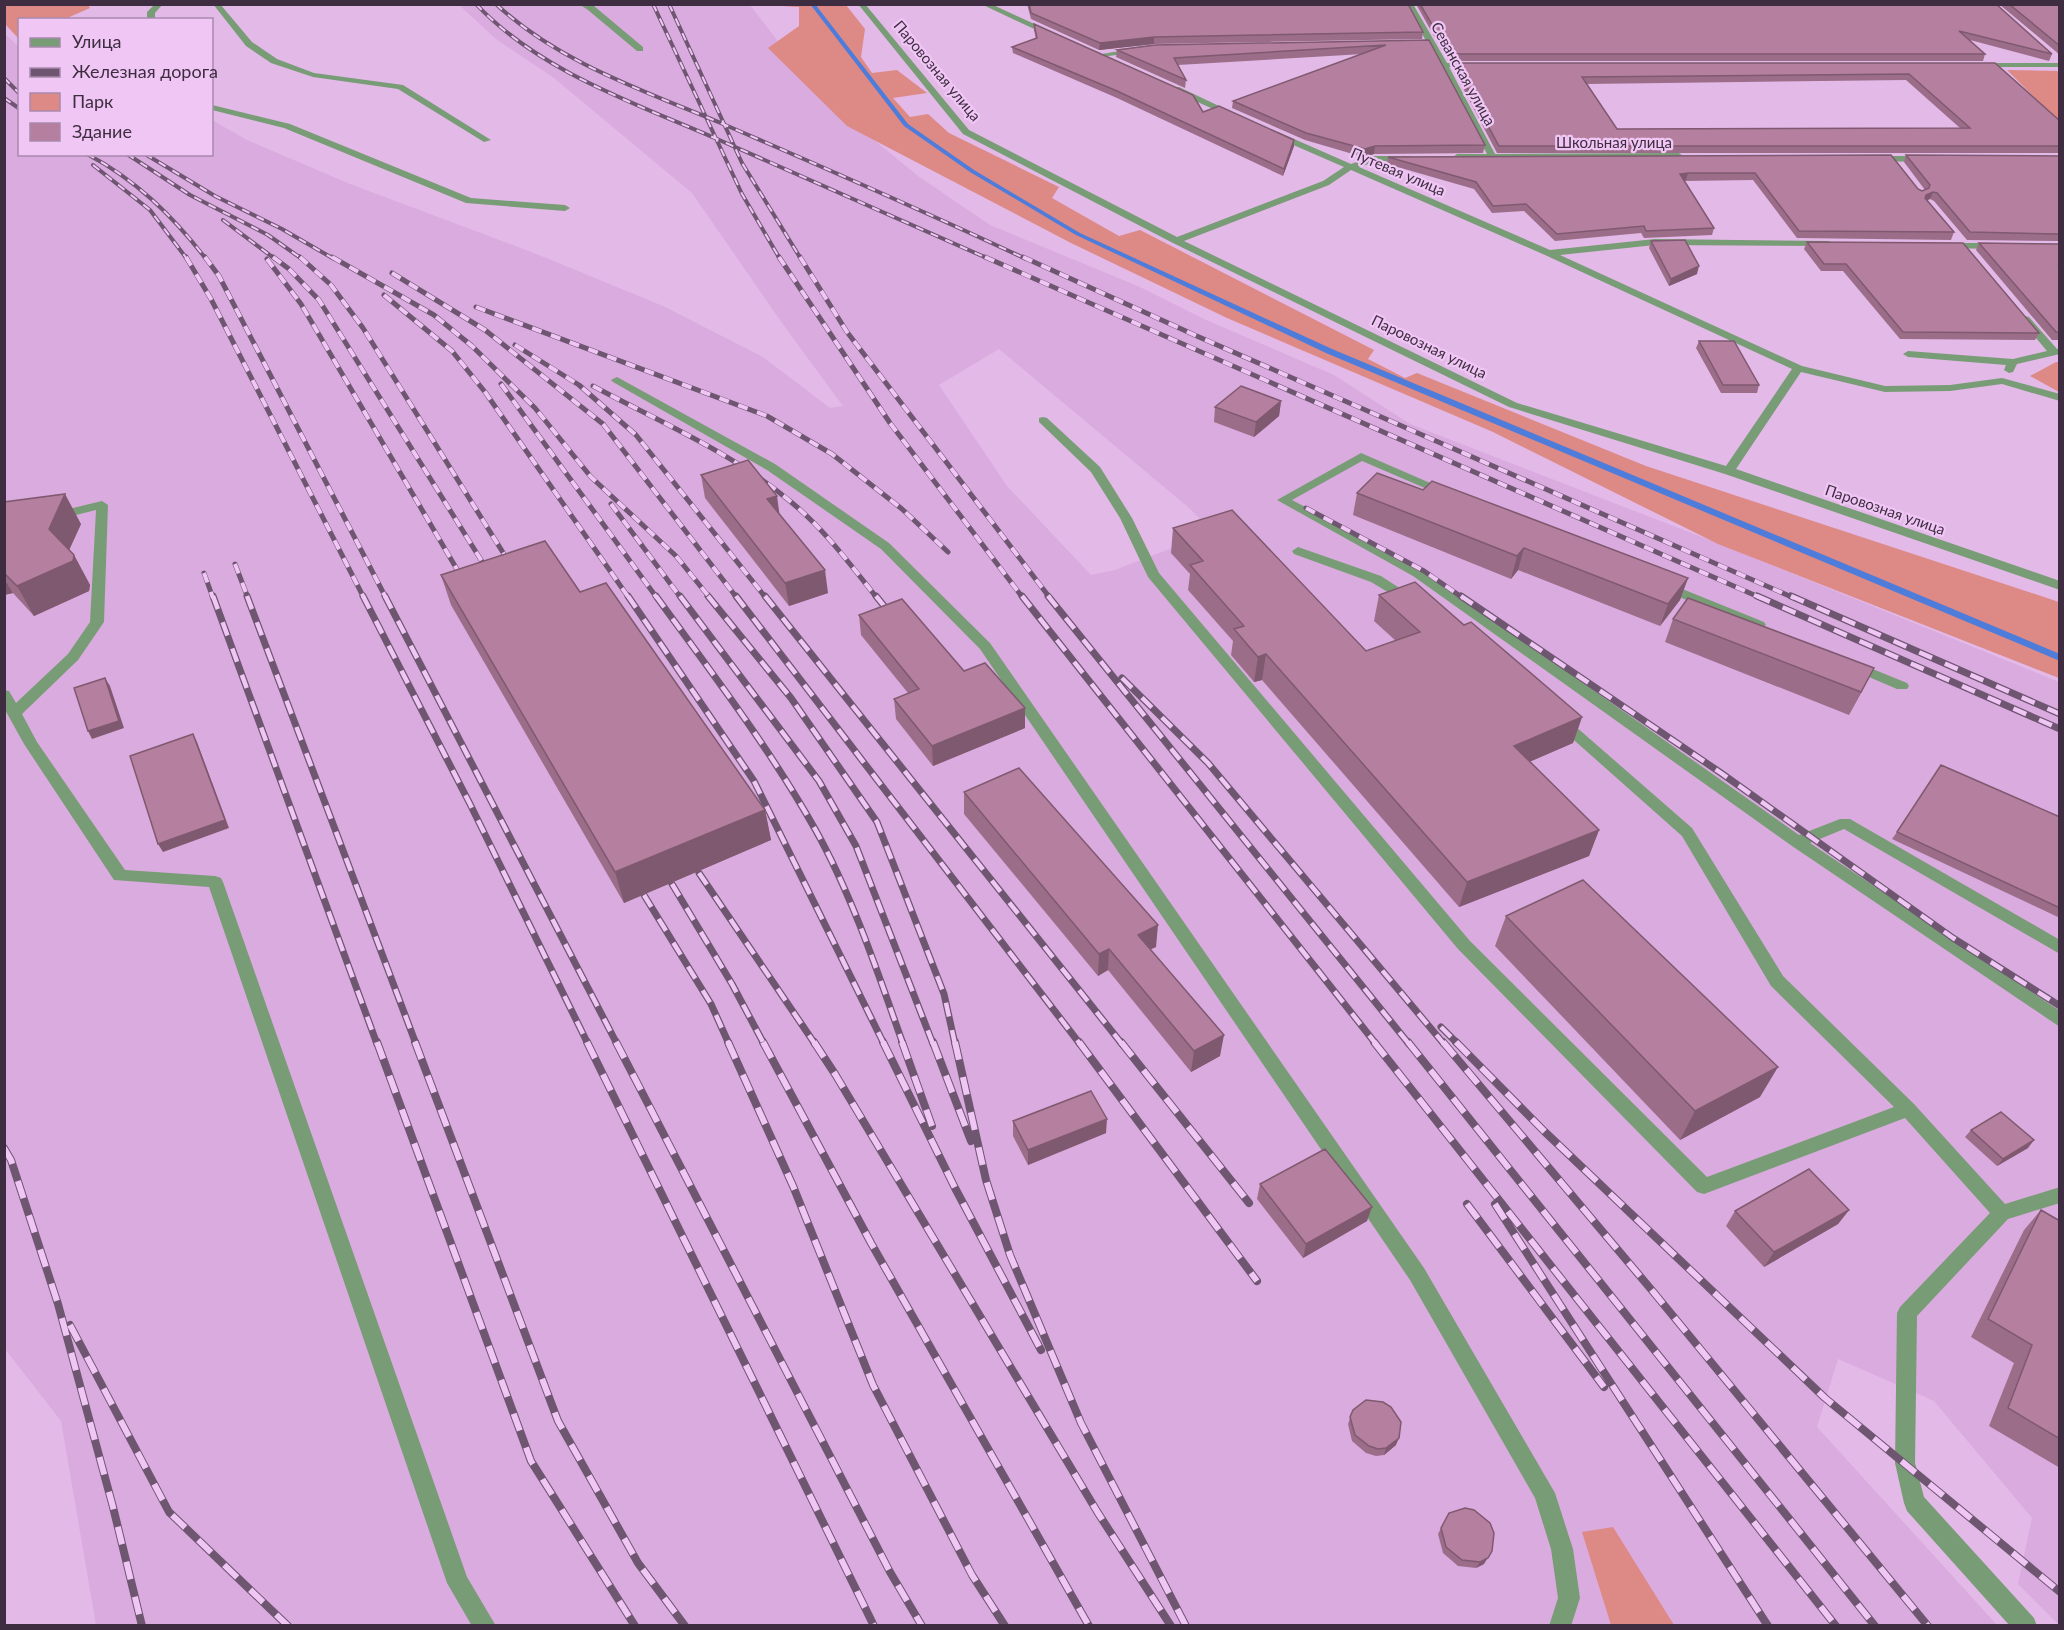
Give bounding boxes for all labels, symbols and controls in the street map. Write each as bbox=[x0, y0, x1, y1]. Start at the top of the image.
street label: Паровозная улица bbox=[890, 16, 985, 124]
legend bbox=[18, 18, 213, 156]
street label: Севанская улица bbox=[1428, 19, 1500, 128]
text: Улица bbox=[72, 30, 122, 52]
text: Железная дорога bbox=[72, 60, 218, 82]
text: Парк bbox=[72, 90, 114, 112]
text: Здание bbox=[72, 120, 132, 142]
street label: Школьная улица bbox=[1556, 133, 1672, 151]
street label: Путевая улица bbox=[1348, 143, 1448, 199]
street label: Паровозная улица bbox=[1369, 310, 1490, 382]
street label: Паровозная улица bbox=[1823, 480, 1948, 538]

